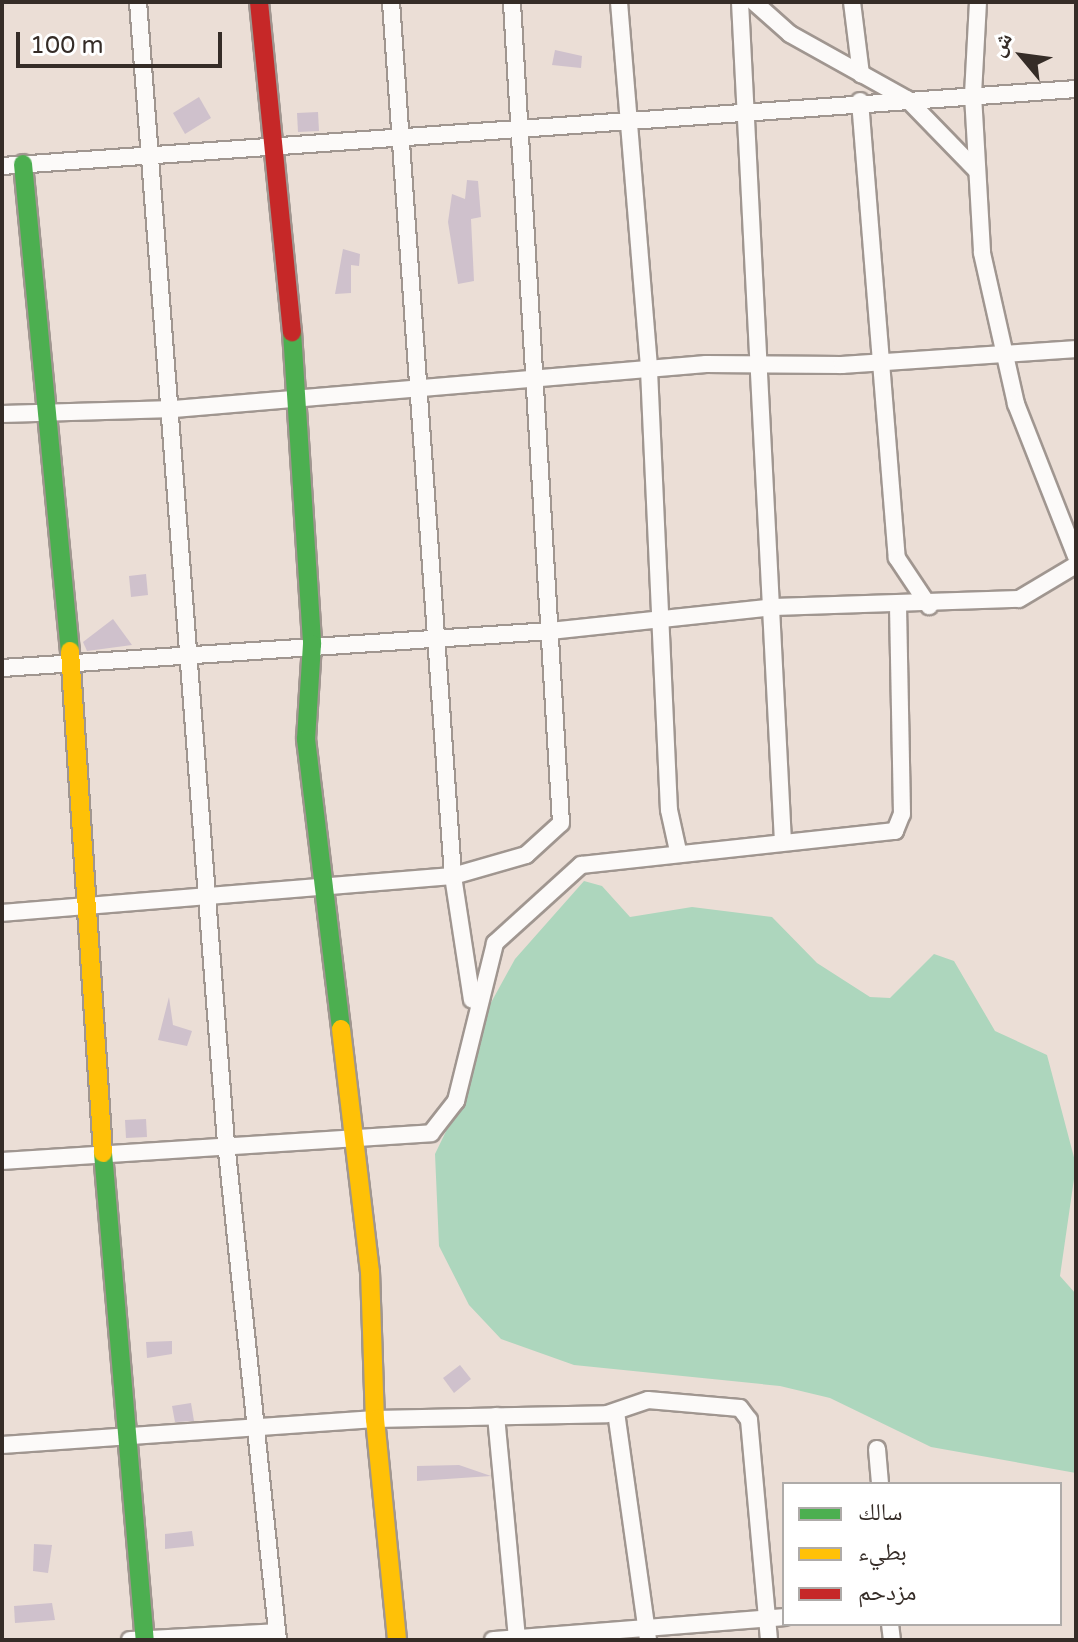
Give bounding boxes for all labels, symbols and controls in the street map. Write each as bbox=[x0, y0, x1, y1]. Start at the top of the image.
scale bar bbox=[20, 16, 226, 66]
north arrow bbox=[982, 16, 1062, 96]
text: ش bbox=[984, 28, 1018, 61]
text: 100 m bbox=[30, 31, 104, 60]
legend bbox=[782, 1482, 1062, 1626]
text: سالك bbox=[858, 1498, 903, 1527]
text: بطيء bbox=[858, 1538, 907, 1567]
text: مزدحم bbox=[858, 1578, 917, 1607]

